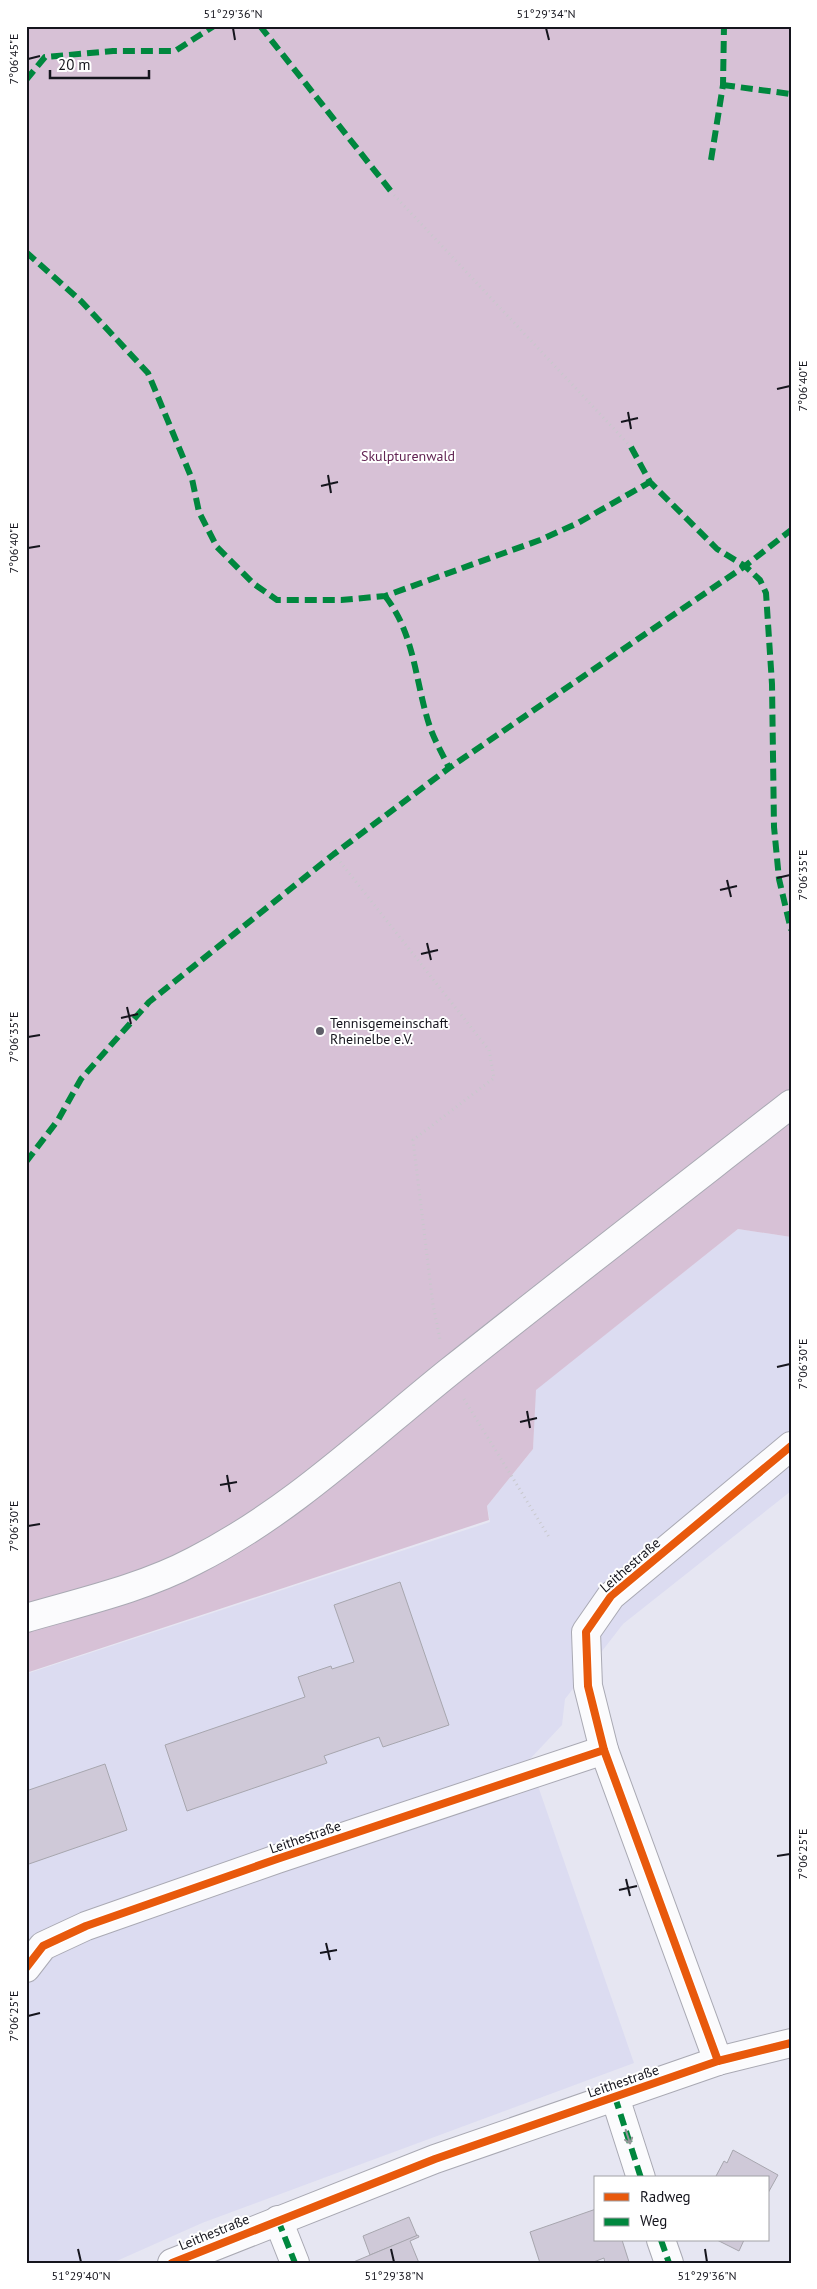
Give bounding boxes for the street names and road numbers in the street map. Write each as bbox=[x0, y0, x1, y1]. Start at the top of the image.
street label: Leithestraße bbox=[596, 1534, 664, 1596]
street label: Leithestraße bbox=[267, 1816, 343, 1858]
street label: Leithestraße bbox=[585, 2060, 661, 2102]
street label: Leithestraße bbox=[176, 2210, 252, 2254]

